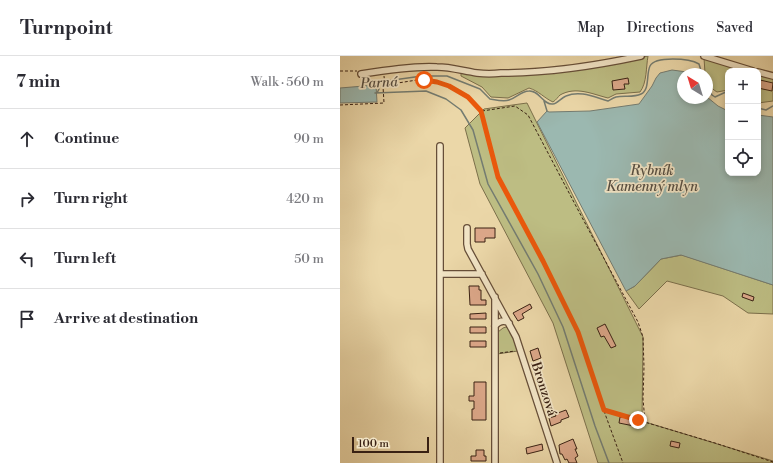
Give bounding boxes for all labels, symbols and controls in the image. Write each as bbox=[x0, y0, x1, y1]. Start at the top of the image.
text: Turnpoint bbox=[20, 16, 113, 40]
text: Map bbox=[577, 19, 605, 37]
text: Directions bbox=[627, 19, 694, 37]
text: Saved bbox=[716, 19, 753, 37]
north arrow bbox=[677, 68, 713, 104]
map controls bbox=[725, 68, 761, 176]
button: + bbox=[725, 68, 761, 104]
text: 7 min bbox=[16, 71, 60, 93]
route start bbox=[415, 71, 433, 89]
water label: Parná bbox=[359, 73, 398, 93]
text: Walk · 560 m bbox=[251, 74, 324, 90]
button: − bbox=[725, 104, 761, 140]
icon: ahead bbox=[16, 128, 38, 150]
text: Continue bbox=[54, 129, 119, 148]
text: 90 m bbox=[293, 131, 324, 147]
button: locate bbox=[725, 140, 761, 176]
water label: Rybník Kamenný mlyn bbox=[606, 162, 698, 196]
icon: right bbox=[16, 188, 38, 210]
text: Turn right bbox=[54, 189, 128, 208]
text: 420 m bbox=[286, 191, 324, 207]
icon: left bbox=[16, 248, 38, 270]
text: Turn left bbox=[54, 249, 116, 268]
text: 50 m bbox=[294, 251, 324, 267]
icon: arrive bbox=[16, 308, 38, 330]
text: Arrive at destination bbox=[54, 309, 198, 328]
street label: Bronzová bbox=[527, 359, 560, 418]
route end bbox=[629, 411, 647, 429]
scale bar bbox=[352, 435, 429, 454]
text: 100 m bbox=[358, 437, 389, 451]

